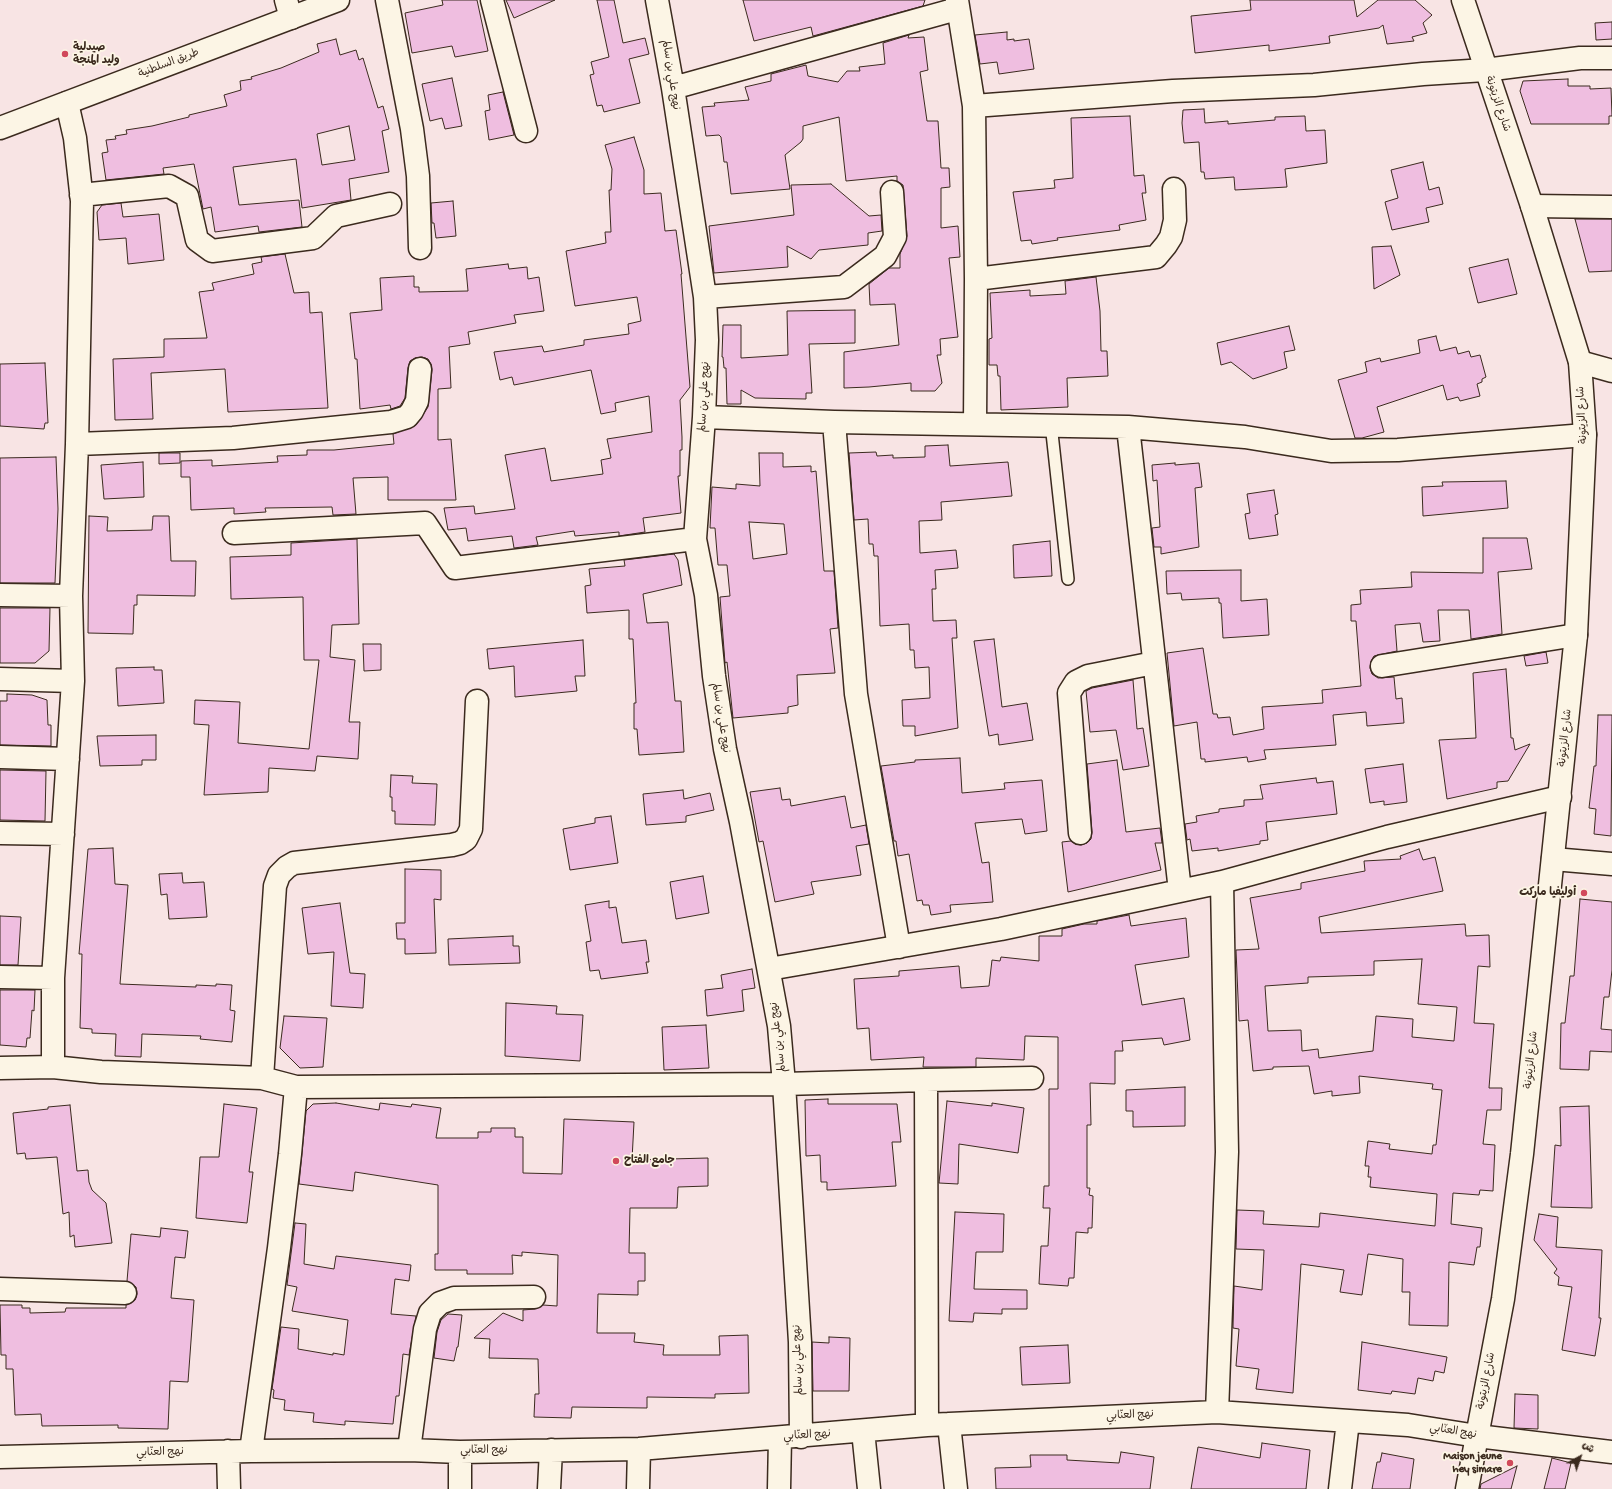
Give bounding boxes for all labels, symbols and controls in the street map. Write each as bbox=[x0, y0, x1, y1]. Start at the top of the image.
street label: نهج علي بن سالم bbox=[658, 39, 682, 111]
place label: صيدلية وليد المنجة bbox=[73, 41, 120, 67]
street label: طريق السلطنية bbox=[137, 46, 201, 82]
marker: صيدلية وليد المنجة bbox=[60, 49, 70, 59]
street label: شارع الزيتونة bbox=[1481, 74, 1513, 134]
street label: نهج علي بن سالم bbox=[697, 361, 713, 433]
street label: شارع الزيتونة bbox=[1575, 386, 1591, 444]
street label: نهج علي بن سالم bbox=[708, 682, 732, 754]
street label: شارع الزيتونة bbox=[1556, 708, 1576, 768]
place label: أوليفيا ماركت bbox=[1519, 886, 1576, 900]
marker: أوليفيا ماركت bbox=[1579, 888, 1589, 898]
street label: نهج علي بن سالم bbox=[768, 1001, 790, 1073]
street label: شارع الزيتونة bbox=[1522, 1030, 1542, 1090]
place label: جامع الفتاح bbox=[624, 1154, 675, 1168]
marker: جامع الفتاح bbox=[611, 1156, 621, 1166]
street label: نهج علي بن سالم bbox=[791, 1324, 807, 1396]
street label: شارع الزيتونة bbox=[1475, 1351, 1499, 1411]
street label: نهج العنّابي bbox=[1106, 1408, 1154, 1424]
street label: نهج العنّابي bbox=[1428, 1422, 1478, 1442]
street label: نهج العنّابي bbox=[783, 1428, 831, 1444]
north arrow bbox=[1560, 1437, 1600, 1477]
text: ش bbox=[1579, 1439, 1596, 1456]
street label: نهج العنّابي bbox=[460, 1444, 508, 1458]
street label: نهج العنّابي bbox=[136, 1446, 184, 1460]
place label: Maison jeune hey simare bbox=[1443, 1450, 1502, 1476]
marker: Maison jeune hey simare bbox=[1505, 1458, 1515, 1468]

